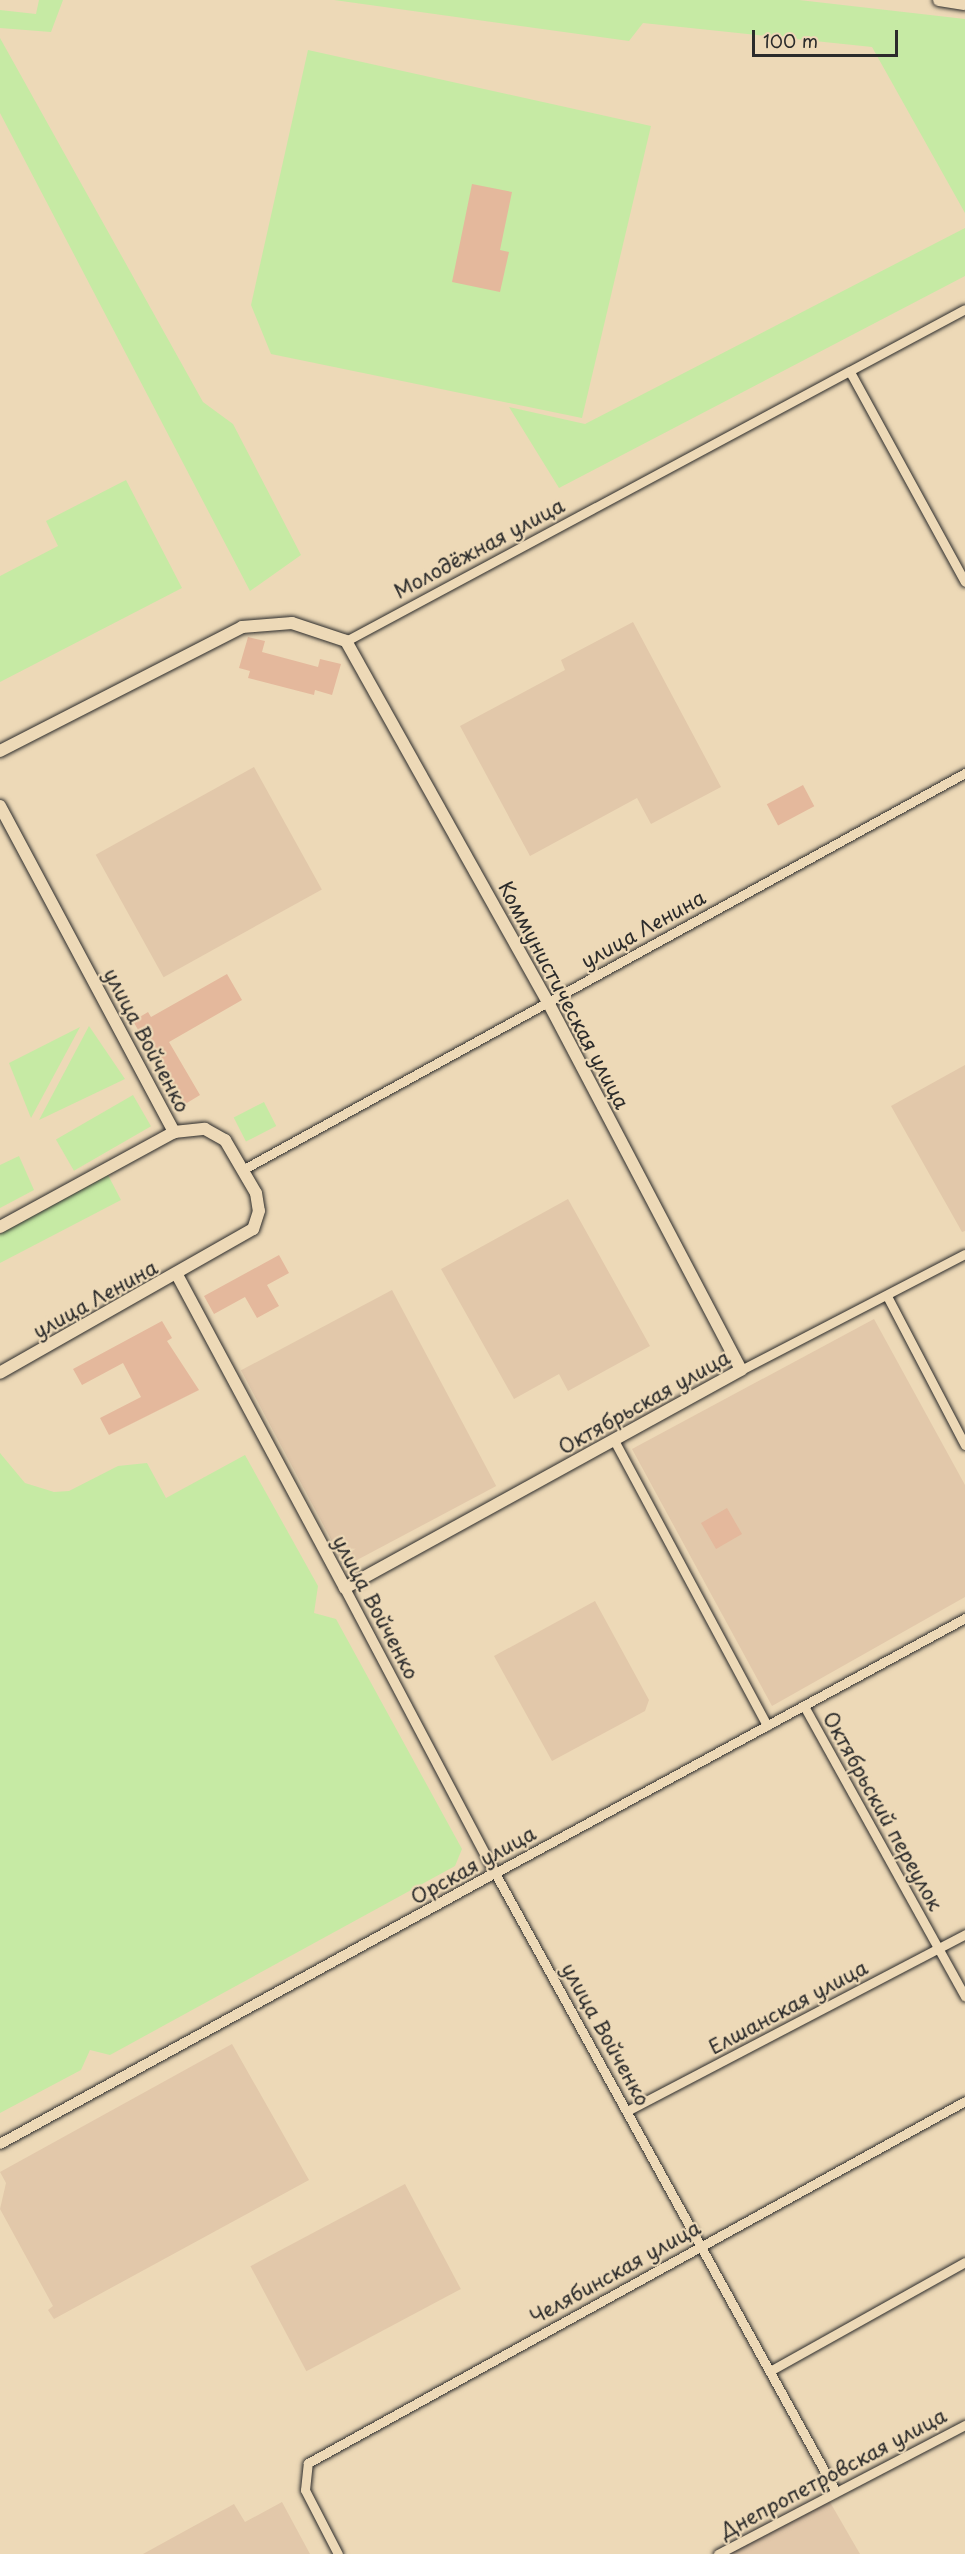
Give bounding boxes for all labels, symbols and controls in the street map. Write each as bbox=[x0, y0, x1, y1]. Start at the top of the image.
scale bar bbox=[755, 18, 900, 56]
text: 100 m bbox=[763, 27, 818, 54]
street label: Молодёжная улица bbox=[389, 493, 569, 603]
street label: Коммунистическая улица bbox=[493, 877, 635, 1113]
street label: улица Ленина bbox=[576, 885, 710, 973]
street label: улица Войченко bbox=[99, 963, 195, 1117]
street label: улица Ленина bbox=[28, 1255, 162, 1343]
street label: Октябрьская улица bbox=[553, 1344, 735, 1460]
street label: улица Войченко bbox=[328, 1530, 424, 1684]
street label: Октябрьский переулок bbox=[818, 1707, 948, 1915]
street label: Орская улица bbox=[406, 1820, 540, 1910]
street label: Елшанская улица bbox=[704, 1955, 872, 2059]
street label: улица Войченко bbox=[557, 1958, 655, 2110]
street label: Челябинская улица bbox=[525, 2215, 705, 2329]
street label: Днепропетровская улица bbox=[715, 2403, 951, 2543]

